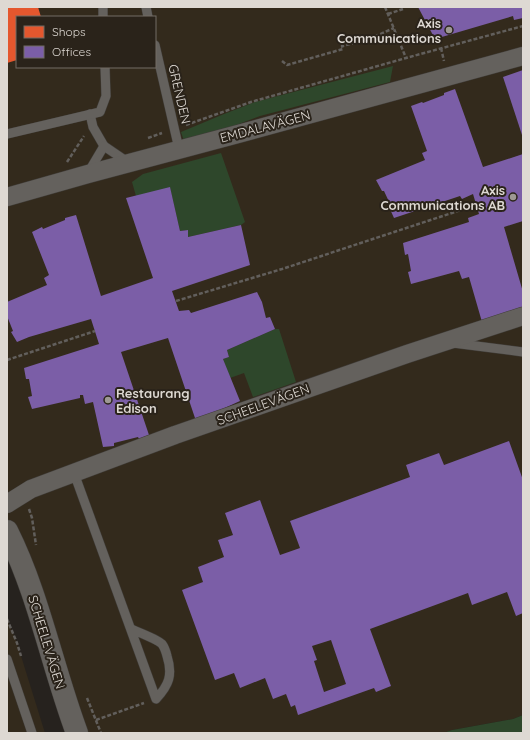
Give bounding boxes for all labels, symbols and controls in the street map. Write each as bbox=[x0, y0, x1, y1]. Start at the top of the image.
place label: Axis Communications bbox=[337, 15, 441, 46]
legend bbox=[16, 16, 156, 68]
text: Shops bbox=[52, 24, 86, 39]
marker: Axis Communications bbox=[444, 25, 454, 35]
text: Offices bbox=[52, 44, 91, 59]
street label: GRENDEN bbox=[165, 63, 195, 125]
street label: EMDALAVÄGEN bbox=[218, 106, 312, 146]
place label: Axis Communications AB bbox=[380, 182, 505, 213]
marker: Axis Communications AB bbox=[508, 192, 518, 202]
street label: SCHEELEVÄGEN bbox=[215, 380, 311, 428]
place label: Restaurang Edison bbox=[116, 385, 189, 416]
marker: Restaurang Edison bbox=[103, 395, 113, 405]
street label: SCHEELEVÄGEN bbox=[25, 593, 69, 691]

